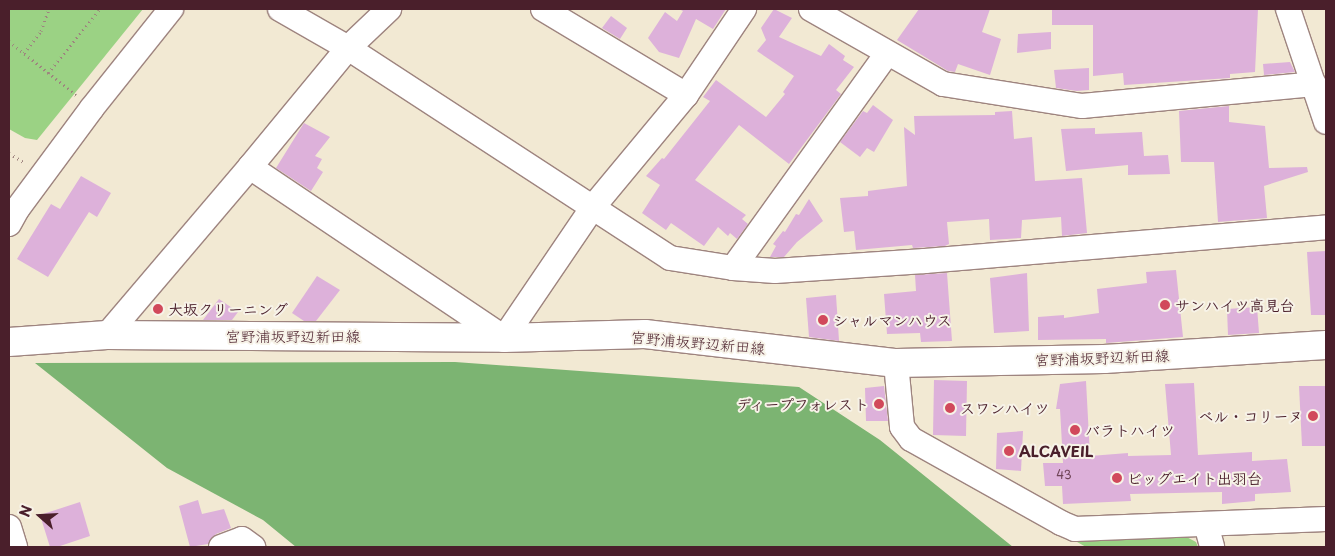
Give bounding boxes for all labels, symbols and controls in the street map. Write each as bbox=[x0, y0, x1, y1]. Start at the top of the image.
place label: サンハイツ高見台 bbox=[1175, 296, 1295, 314]
marker: サンハイツ高見台 bbox=[1159, 299, 1171, 311]
place label: 大坂クリーニング bbox=[168, 300, 288, 318]
marker: 大坂クリーニング bbox=[152, 303, 164, 315]
place label: シャルマンハウス bbox=[833, 311, 953, 329]
marker: シャルマンハウス bbox=[817, 314, 829, 326]
street label: 宮野浦坂野辺新田線 bbox=[226, 327, 360, 345]
street label: 宮野浦坂野辺新田線 bbox=[630, 327, 766, 357]
street label: 宮野浦坂野辺新田線 bbox=[1034, 346, 1170, 368]
place label: ディープフォレスト bbox=[734, 395, 869, 413]
marker: ディープフォレスト bbox=[873, 398, 885, 410]
place label: スワンハイツ bbox=[960, 399, 1050, 417]
marker: スワンハイツ bbox=[944, 402, 956, 414]
place label: ベル・コリーヌ bbox=[1198, 407, 1303, 425]
marker: ベル・コリーヌ bbox=[1307, 410, 1319, 422]
place label: バラトハイツ bbox=[1085, 421, 1175, 439]
marker: バラトハイツ bbox=[1069, 424, 1081, 436]
place label: ALCAVEIL bbox=[1019, 442, 1094, 460]
marker: ALCAVEIL bbox=[1003, 445, 1015, 457]
house number: 43 bbox=[1056, 468, 1072, 482]
place label: ビッグエイト出羽台 bbox=[1127, 469, 1262, 487]
marker: ビッグエイト出羽台 bbox=[1111, 472, 1123, 484]
north arrow bbox=[15, 491, 65, 541]
text: N bbox=[14, 502, 37, 520]

